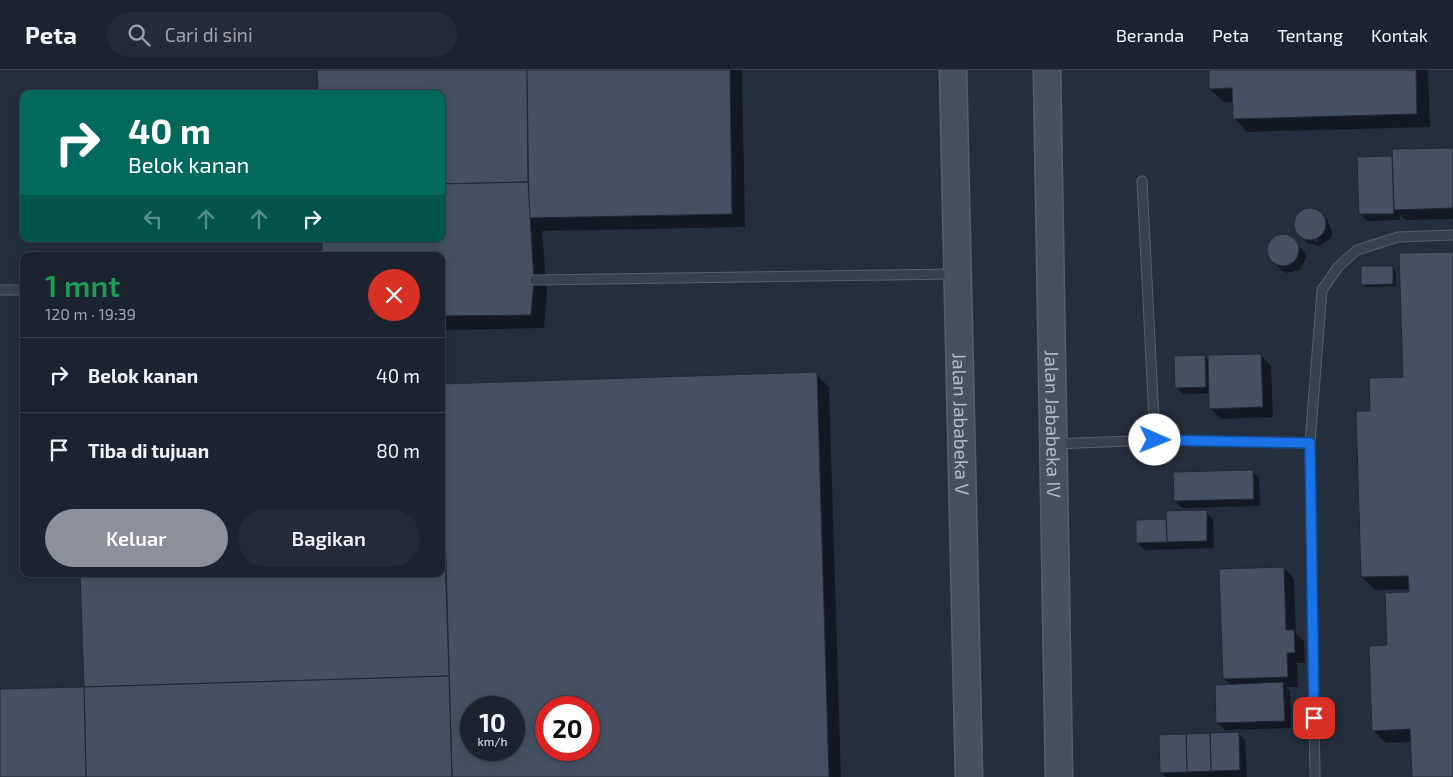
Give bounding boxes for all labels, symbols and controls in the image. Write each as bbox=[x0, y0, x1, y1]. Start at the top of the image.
search box bbox=[107, 12, 457, 57]
text: Peta bbox=[25, 20, 77, 49]
icon: search bbox=[125, 21, 153, 49]
text: Cari di sini bbox=[165, 23, 253, 46]
text: Beranda bbox=[1116, 24, 1184, 46]
text: Peta bbox=[1212, 24, 1249, 46]
text: Tentang bbox=[1277, 24, 1343, 46]
text: Kontak bbox=[1371, 24, 1428, 46]
text: 40 m bbox=[128, 109, 211, 151]
icon: right bbox=[45, 110, 110, 175]
text: Belok kanan bbox=[128, 151, 249, 177]
icon: left bbox=[139, 205, 167, 233]
icon: ahead bbox=[192, 205, 220, 233]
icon: ahead bbox=[245, 205, 273, 233]
icon: right bbox=[298, 205, 326, 233]
text: 1 mnt bbox=[45, 267, 120, 303]
button: close bbox=[368, 269, 420, 321]
text: 120 m · 19:39 bbox=[45, 304, 136, 323]
street label: Jalan Jababeka IV bbox=[1041, 350, 1066, 499]
street label: Jalan Jababeka V bbox=[948, 352, 975, 496]
icon: right bbox=[45, 361, 73, 389]
text: Belok kanan bbox=[88, 364, 198, 387]
text: 40 m bbox=[376, 364, 420, 387]
position arrow bbox=[1128, 413, 1180, 465]
icon: arrive bbox=[45, 436, 73, 464]
text: Tiba di tujuan bbox=[88, 439, 209, 462]
text: 80 m bbox=[376, 439, 420, 462]
button: Keluar bbox=[45, 509, 228, 567]
button: Bagikan bbox=[238, 509, 420, 567]
speed limit sign: 20 bbox=[535, 696, 600, 761]
pin bbox=[1293, 697, 1335, 739]
icon: arrive bbox=[1300, 704, 1328, 732]
text: 10 bbox=[479, 707, 506, 737]
text: km/h bbox=[478, 734, 507, 748]

